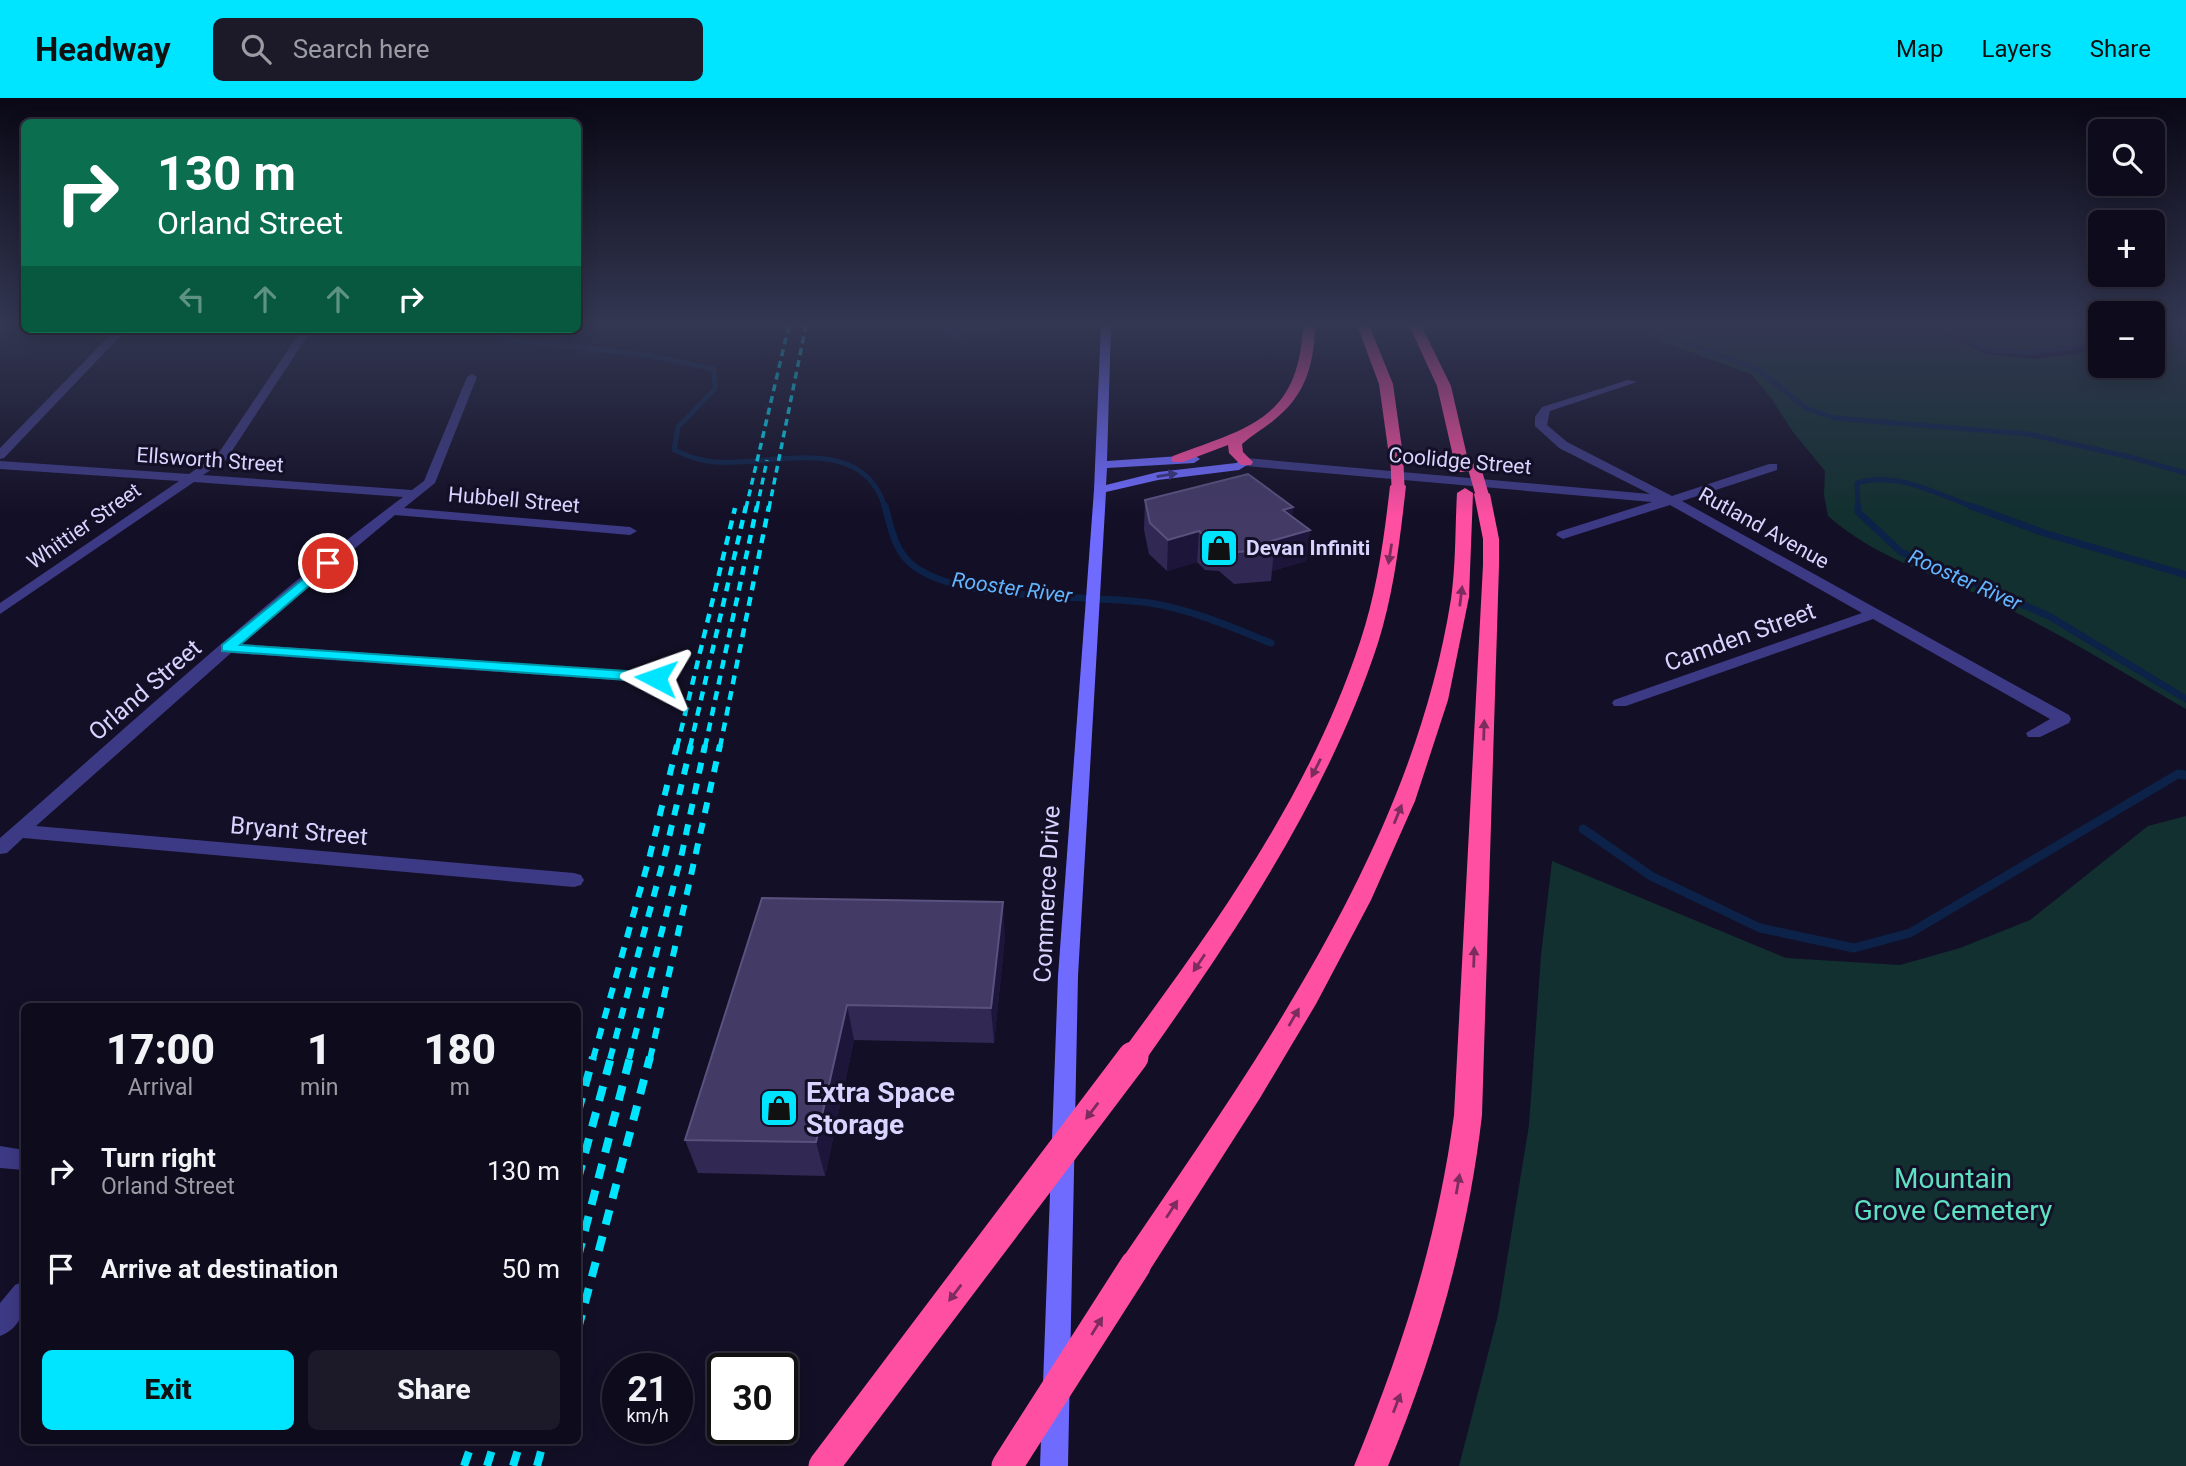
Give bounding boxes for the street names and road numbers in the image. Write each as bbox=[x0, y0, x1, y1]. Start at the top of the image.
street label: Ellsworth Street bbox=[136, 443, 284, 477]
street label: Coolidge Street bbox=[1388, 443, 1533, 479]
street label: Whittier Street bbox=[23, 478, 145, 574]
street label: Hubbell Street bbox=[447, 482, 581, 518]
street label: Rutland Avenue bbox=[1695, 482, 1833, 574]
street label: Camden Street bbox=[1661, 597, 1819, 677]
street label: Orland Street bbox=[83, 634, 207, 746]
street label: Commerce Drive bbox=[1028, 805, 1066, 983]
street label: Bryant Street bbox=[229, 811, 369, 851]

